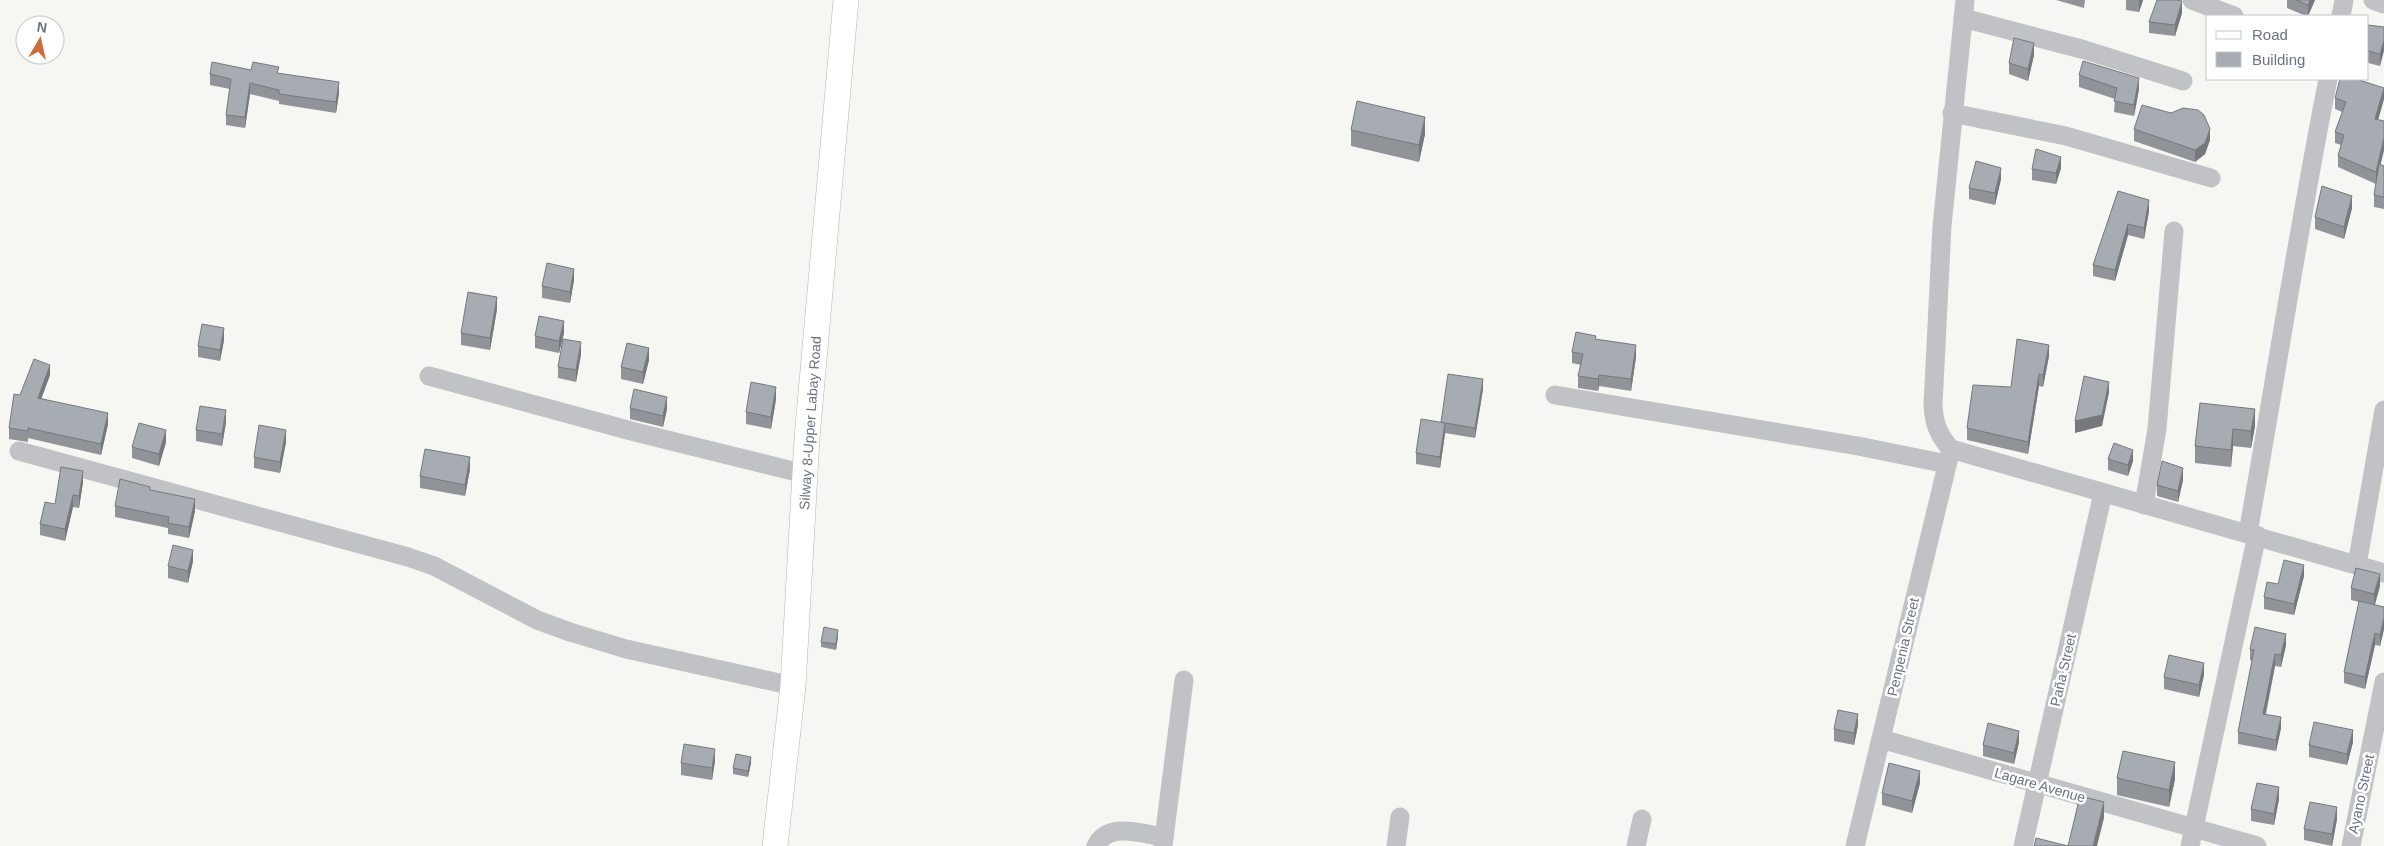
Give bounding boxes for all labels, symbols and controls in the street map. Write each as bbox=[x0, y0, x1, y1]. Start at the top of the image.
north arrow bbox=[15, 15, 65, 65]
legend bbox=[2206, 15, 2369, 80]
text: N bbox=[36, 18, 48, 36]
text: Road bbox=[2252, 26, 2288, 43]
text: Building bbox=[2252, 51, 2305, 68]
street label: Silway 8-Upper Labay Road bbox=[796, 335, 824, 511]
street label: Penpenia Street bbox=[1884, 596, 1922, 698]
street label: Paña Street bbox=[2047, 632, 2079, 708]
street label: Ayano Street bbox=[2345, 753, 2377, 835]
street label: Lagare Avenue bbox=[1993, 764, 2088, 806]

